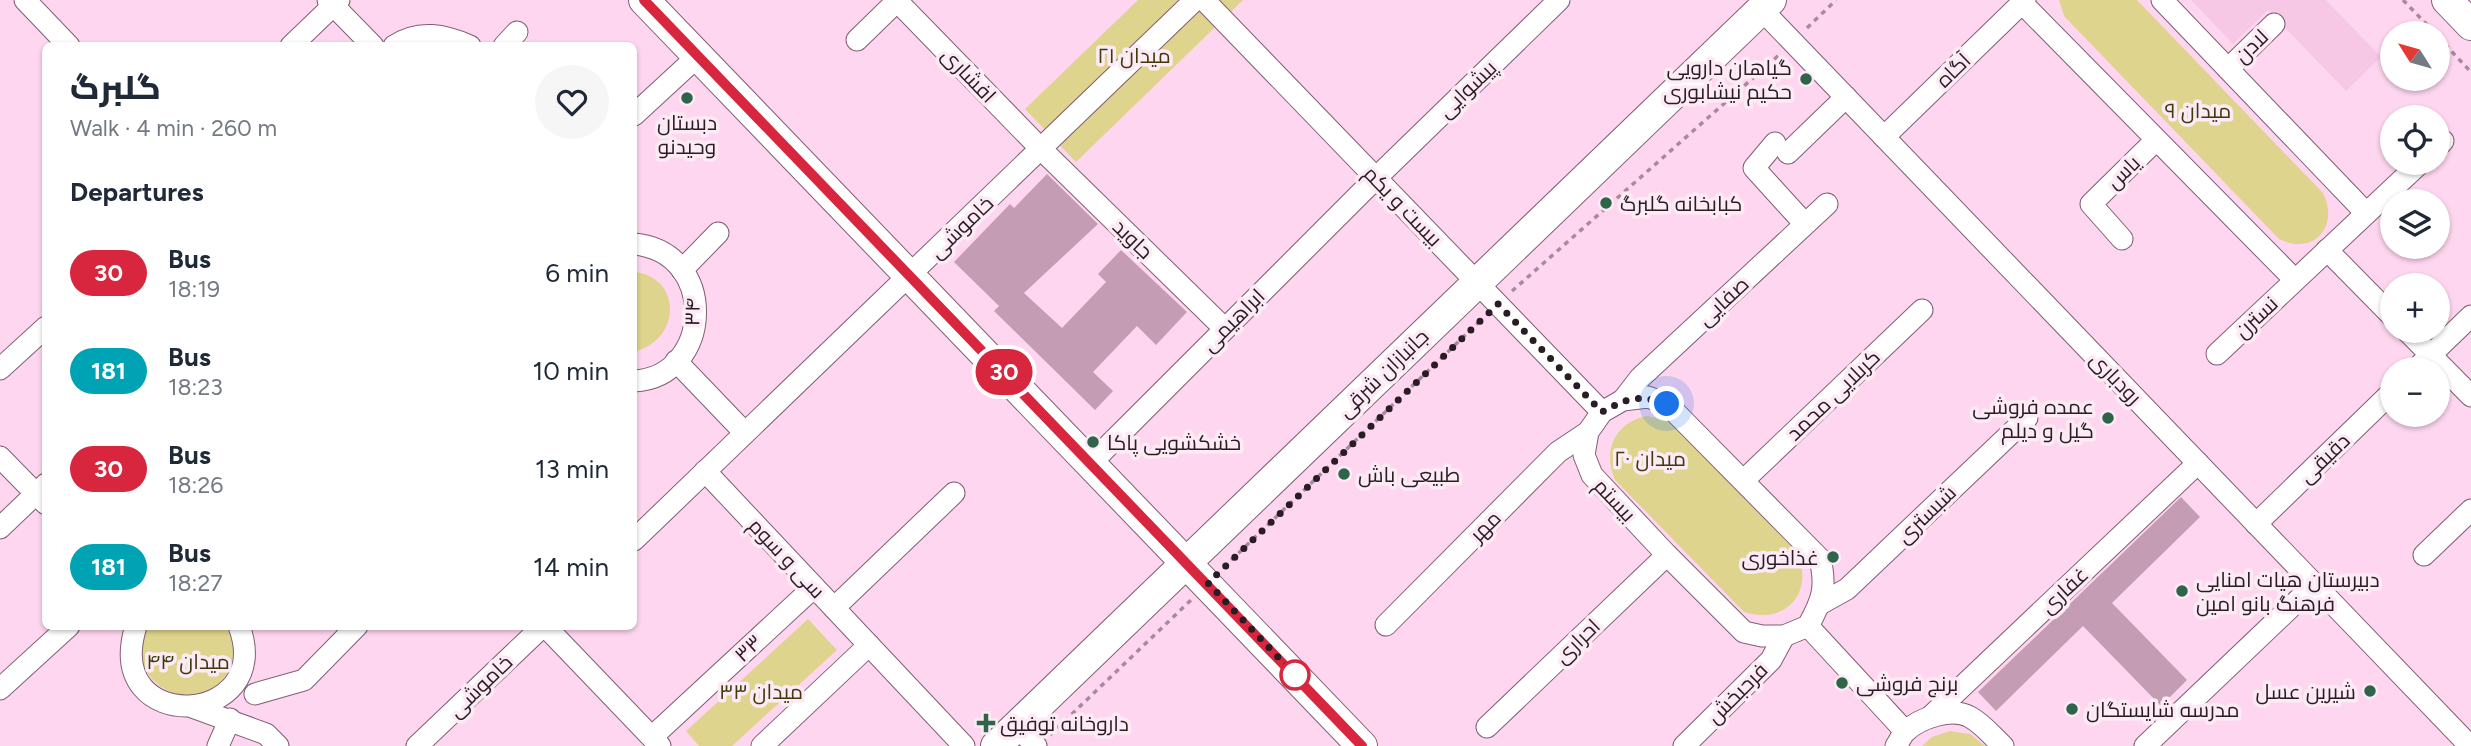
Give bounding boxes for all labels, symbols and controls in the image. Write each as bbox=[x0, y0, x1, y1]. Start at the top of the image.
north arrow bbox=[2380, 21, 2450, 91]
map controls bbox=[2380, 21, 2450, 427]
street label: لادن bbox=[2229, 24, 2274, 69]
street label: افشاری bbox=[936, 42, 1001, 108]
park label: میدان ۲۱ bbox=[1097, 43, 1171, 69]
street label: آگاه bbox=[1931, 47, 1976, 92]
street label: پیشوایی bbox=[1432, 55, 1503, 124]
place label: گیاهان دارویی حکیم نیشابوری bbox=[1663, 55, 1792, 106]
button: heart bbox=[535, 65, 609, 139]
text: گلبرگ bbox=[70, 68, 161, 107]
marker: گیاهان دارویی حکیم نیشابوری bbox=[1798, 71, 1814, 87]
marker: دبستان وحیدنو bbox=[679, 90, 695, 106]
park label: میدان ۹ bbox=[2165, 98, 2231, 124]
button: locate bbox=[2380, 105, 2450, 175]
place label: دبستان وحیدنو bbox=[657, 110, 717, 159]
text: Walk · 4 min · 260 m bbox=[70, 114, 277, 142]
street label: یاس bbox=[2101, 150, 2146, 195]
street label: بیست و یکم bbox=[1357, 161, 1447, 253]
text: Departures bbox=[70, 176, 204, 208]
button: layers bbox=[2380, 189, 2450, 259]
street label: خاموشی bbox=[924, 190, 999, 264]
place label: کبابخانه گلبرگ bbox=[1620, 191, 1742, 216]
marker: کبابخانه گلبرگ bbox=[1598, 195, 1614, 211]
street label: جاوید bbox=[1108, 214, 1158, 264]
text: Bus bbox=[168, 243, 211, 275]
text: 6 min bbox=[545, 257, 609, 289]
text: 30 bbox=[94, 258, 123, 287]
street label: صفایی bbox=[1692, 271, 1755, 332]
button: + bbox=[2380, 273, 2450, 343]
text: 18:19 bbox=[168, 275, 220, 303]
street label: ابراهیمی bbox=[1196, 283, 1270, 357]
street label: نسترن bbox=[2229, 291, 2284, 344]
street label: ۳۴ bbox=[679, 298, 705, 326]
street label: جانبازان شرقی bbox=[1332, 324, 1434, 423]
text: Bus bbox=[168, 341, 211, 373]
street label: کربلایی محمد bbox=[1781, 344, 1886, 446]
street label: رودباری bbox=[2084, 347, 2147, 410]
line badge: 30 bbox=[972, 349, 1036, 395]
text: 10 min bbox=[533, 355, 609, 387]
text: 181 bbox=[91, 356, 126, 385]
text: 30 bbox=[990, 357, 1018, 386]
button: − bbox=[2380, 357, 2450, 427]
text: 18:23 bbox=[168, 373, 223, 401]
your location bbox=[1649, 386, 1684, 421]
place label: عمده فروشی گیل و دیلم bbox=[1972, 394, 2094, 445]
marker: عمده فروشی گیل و دیلم bbox=[2100, 410, 2116, 426]
street label: دقیقی bbox=[2293, 428, 2355, 489]
place label: خشکشویی پاکا bbox=[1107, 430, 1241, 457]
marker: خشکشویی پاکا bbox=[1085, 434, 1101, 450]
text: Bus bbox=[168, 439, 211, 471]
park label: میدان ۲۰ bbox=[1614, 446, 1686, 472]
text: 13 min bbox=[535, 453, 609, 485]
text: 30 bbox=[94, 454, 123, 483]
place label: طبیعی باش bbox=[1358, 462, 1460, 488]
marker: طبیعی باش bbox=[1336, 466, 1352, 482]
text: 18:26 bbox=[168, 471, 223, 499]
street label: بیستم bbox=[1587, 473, 1641, 528]
street label: شبستری bbox=[1891, 480, 1962, 549]
street label: مهر bbox=[1464, 505, 1506, 548]
street label: سی و سوم bbox=[742, 513, 830, 605]
text: Bus bbox=[168, 537, 211, 569]
place label: غذاخوری bbox=[1742, 545, 1819, 571]
marker: غذاخوری bbox=[1825, 549, 1841, 565]
text: 14 min bbox=[533, 551, 609, 583]
text: 181 bbox=[91, 552, 126, 581]
street label: غفاری bbox=[2035, 562, 2094, 619]
place label: دبیرستان هیات امنایی فرهنگ بانو امین bbox=[2196, 567, 2380, 617]
text: 18:27 bbox=[168, 569, 223, 597]
marker: دبیرستان هیات امنایی فرهنگ بانو امین bbox=[2174, 583, 2190, 599]
street label: احراری bbox=[1549, 613, 1606, 669]
street label: ۳۳ bbox=[729, 629, 767, 667]
park label: میدان ۴۴ bbox=[146, 649, 230, 675]
street label: خاموشی bbox=[443, 649, 518, 723]
street label: فرحبخش bbox=[1701, 657, 1773, 729]
unlabelled marker bbox=[1280, 660, 1310, 690]
place label: برنج فروشی bbox=[1856, 671, 1958, 698]
marker: برنج فروشی bbox=[1834, 675, 1850, 691]
park label: میدان ۳۳ bbox=[719, 679, 803, 705]
place label: شیرین عسل bbox=[2256, 679, 2356, 705]
marker: شیرین عسل bbox=[2362, 683, 2378, 699]
place label: مدرسه شایستگان bbox=[2086, 697, 2239, 723]
marker: مدرسه شایستگان bbox=[2064, 701, 2080, 717]
place label: داروخانه توفیق bbox=[1000, 711, 1129, 737]
marker: داروخانه توفیق bbox=[978, 715, 994, 731]

